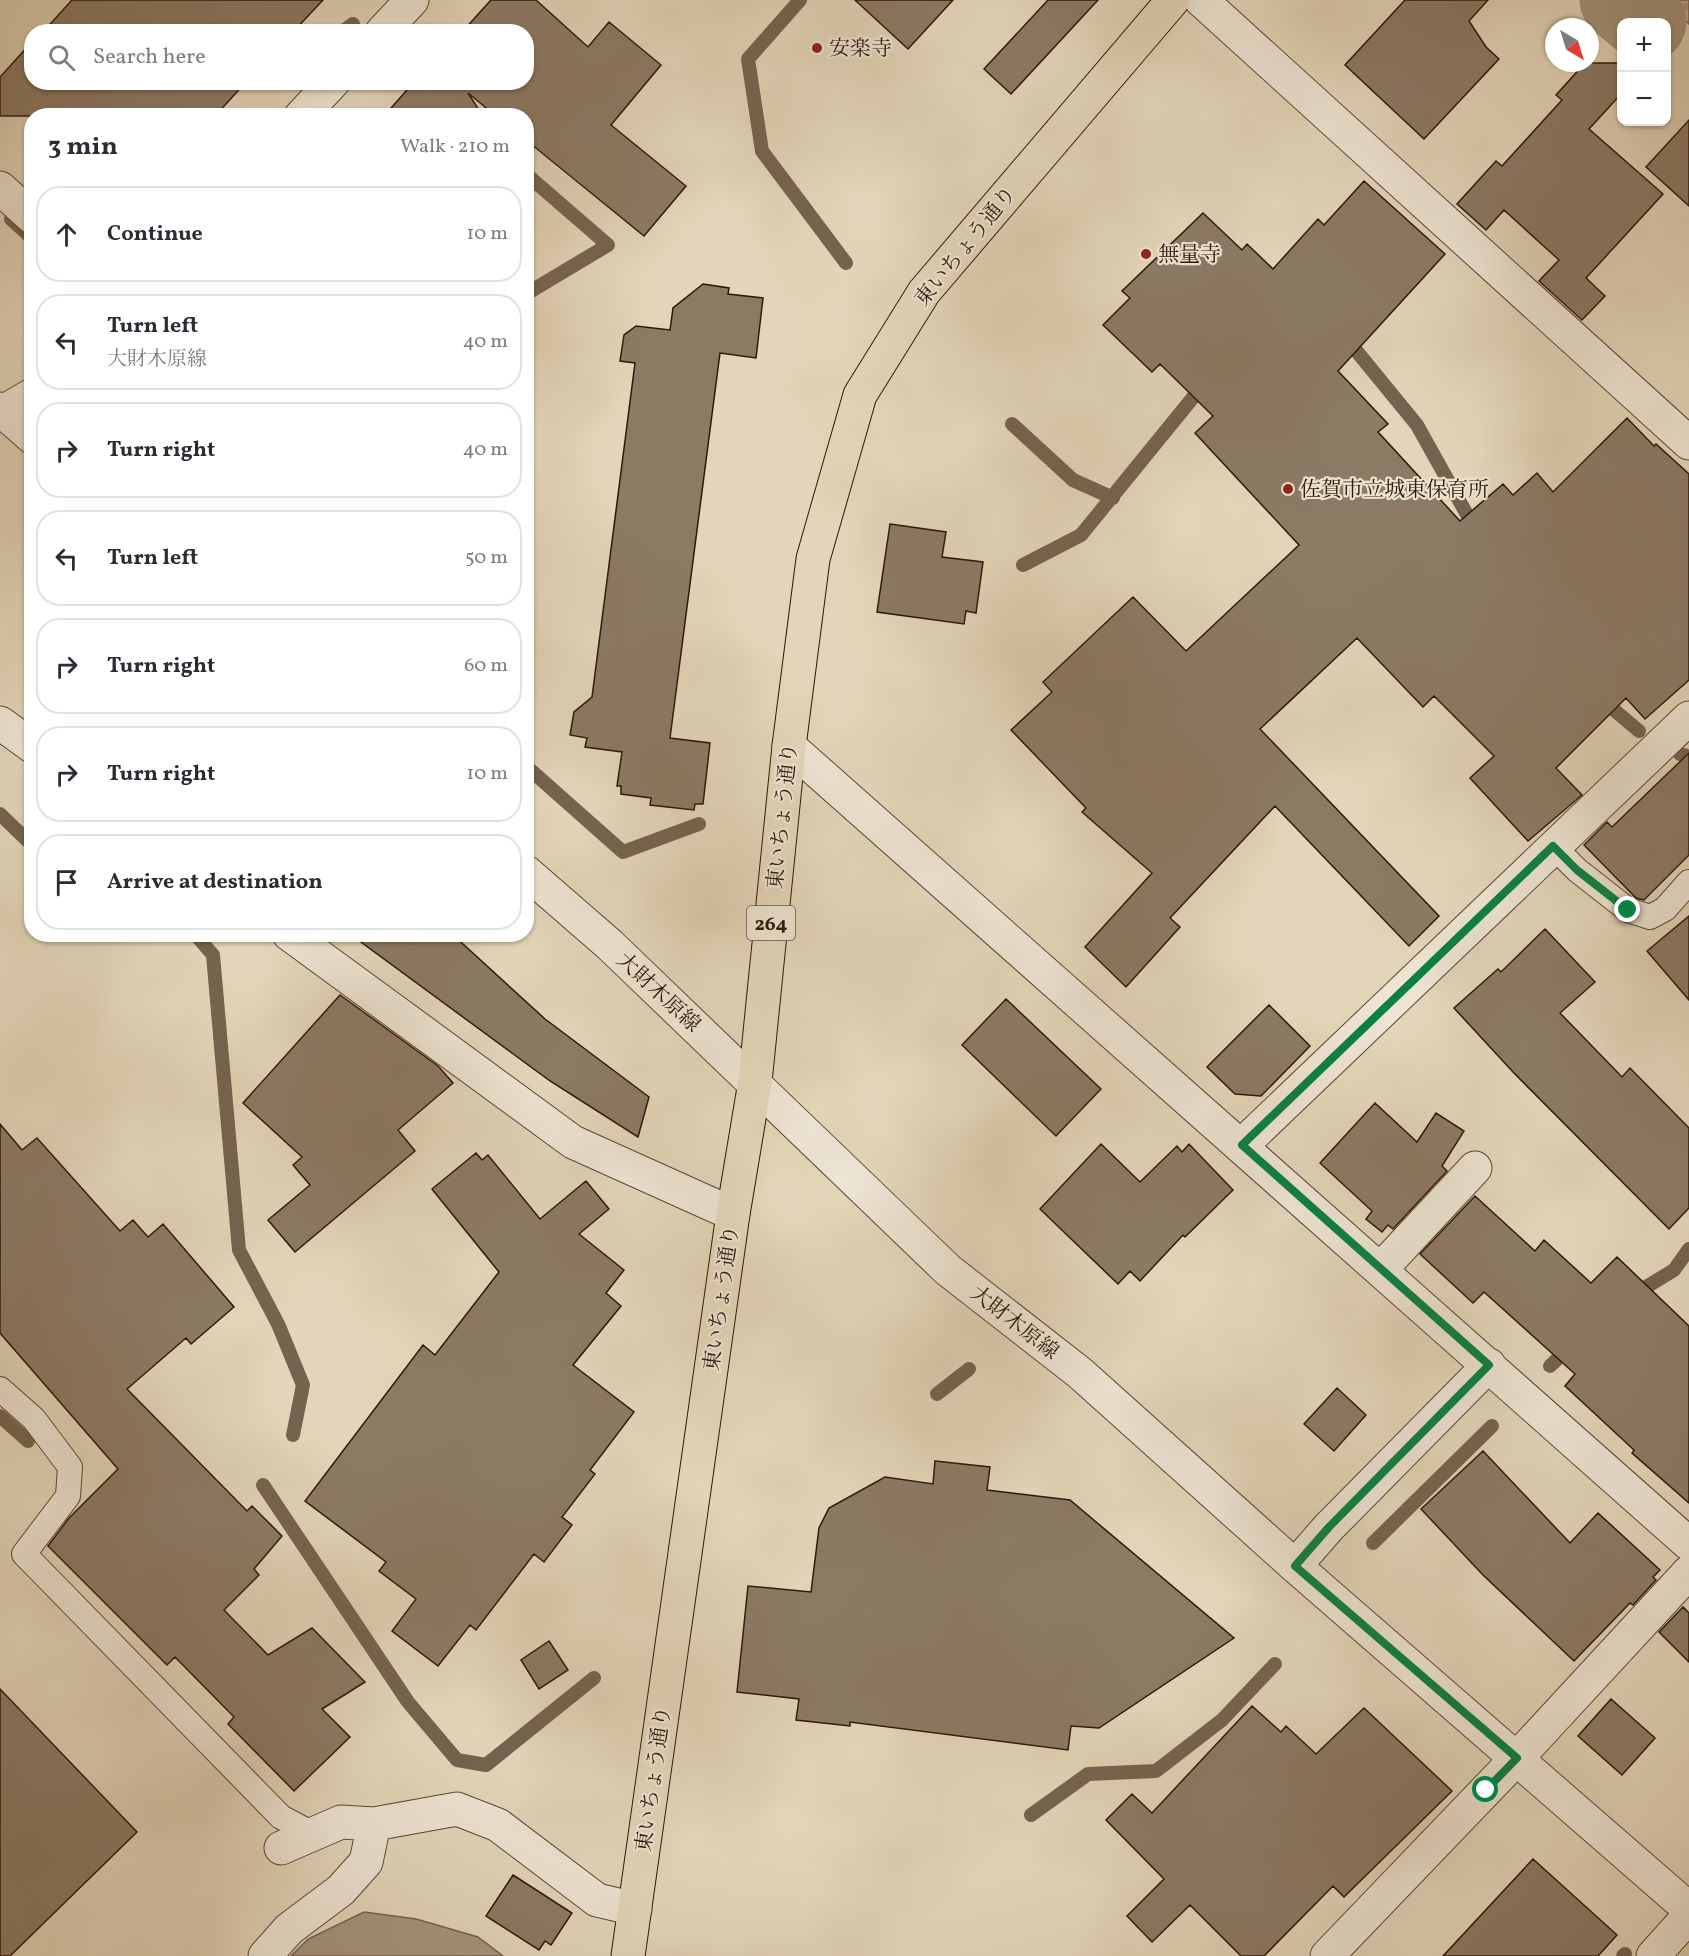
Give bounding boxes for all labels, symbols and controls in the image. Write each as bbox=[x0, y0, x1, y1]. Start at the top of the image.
north arrow bbox=[1545, 18, 1599, 72]
map controls bbox=[1617, 18, 1671, 126]
button: + bbox=[1617, 18, 1671, 72]
search box bbox=[24, 24, 534, 90]
place label: 安楽寺 bbox=[829, 35, 892, 64]
icon: search bbox=[45, 41, 78, 74]
marker: 安楽寺 bbox=[810, 41, 824, 55]
text: Search here bbox=[93, 42, 206, 73]
button: − bbox=[1617, 72, 1671, 126]
text: 3 min bbox=[48, 129, 118, 165]
text: Walk · 210 m bbox=[400, 133, 510, 161]
street label: 東いちょう通り bbox=[909, 181, 1024, 313]
icon: ahead bbox=[50, 218, 83, 251]
text: Continue bbox=[107, 219, 203, 250]
text: 10 m bbox=[467, 220, 508, 248]
place label: 無量寺 bbox=[1158, 241, 1221, 270]
marker: 無量寺 bbox=[1139, 247, 1153, 261]
text: Turn left bbox=[107, 311, 198, 342]
icon: left bbox=[50, 326, 83, 359]
text: 40 m bbox=[463, 328, 508, 356]
text: 大財木原線 bbox=[107, 346, 207, 374]
icon: right bbox=[50, 434, 83, 467]
text: Turn right bbox=[107, 435, 215, 466]
text: 40 m bbox=[463, 436, 508, 464]
place label: 佐賀市立城東保育所 bbox=[1300, 476, 1489, 505]
marker: 佐賀市立城東保育所 bbox=[1281, 482, 1295, 496]
icon: left bbox=[50, 542, 83, 575]
text: Turn left bbox=[107, 543, 198, 574]
text: 50 m bbox=[465, 544, 508, 572]
icon: right bbox=[50, 650, 83, 683]
text: Turn right bbox=[107, 651, 215, 682]
text: 60 m bbox=[464, 652, 508, 680]
street label: 東いちょう通り bbox=[761, 742, 806, 891]
icon: right bbox=[50, 758, 83, 791]
text: Turn right bbox=[107, 759, 215, 790]
text: 10 m bbox=[467, 760, 508, 788]
icon: arrive bbox=[50, 866, 83, 899]
text: Arrive at destination bbox=[107, 867, 323, 898]
route end bbox=[1614, 896, 1640, 922]
road number: 264 bbox=[747, 906, 795, 940]
street label: 大財木原線 bbox=[610, 947, 706, 1040]
street label: 東いちょう通り bbox=[698, 1223, 747, 1373]
street label: 大財木原線 bbox=[964, 1279, 1064, 1367]
street label: 東いちょう通り bbox=[630, 1704, 679, 1854]
route start bbox=[1472, 1776, 1498, 1802]

